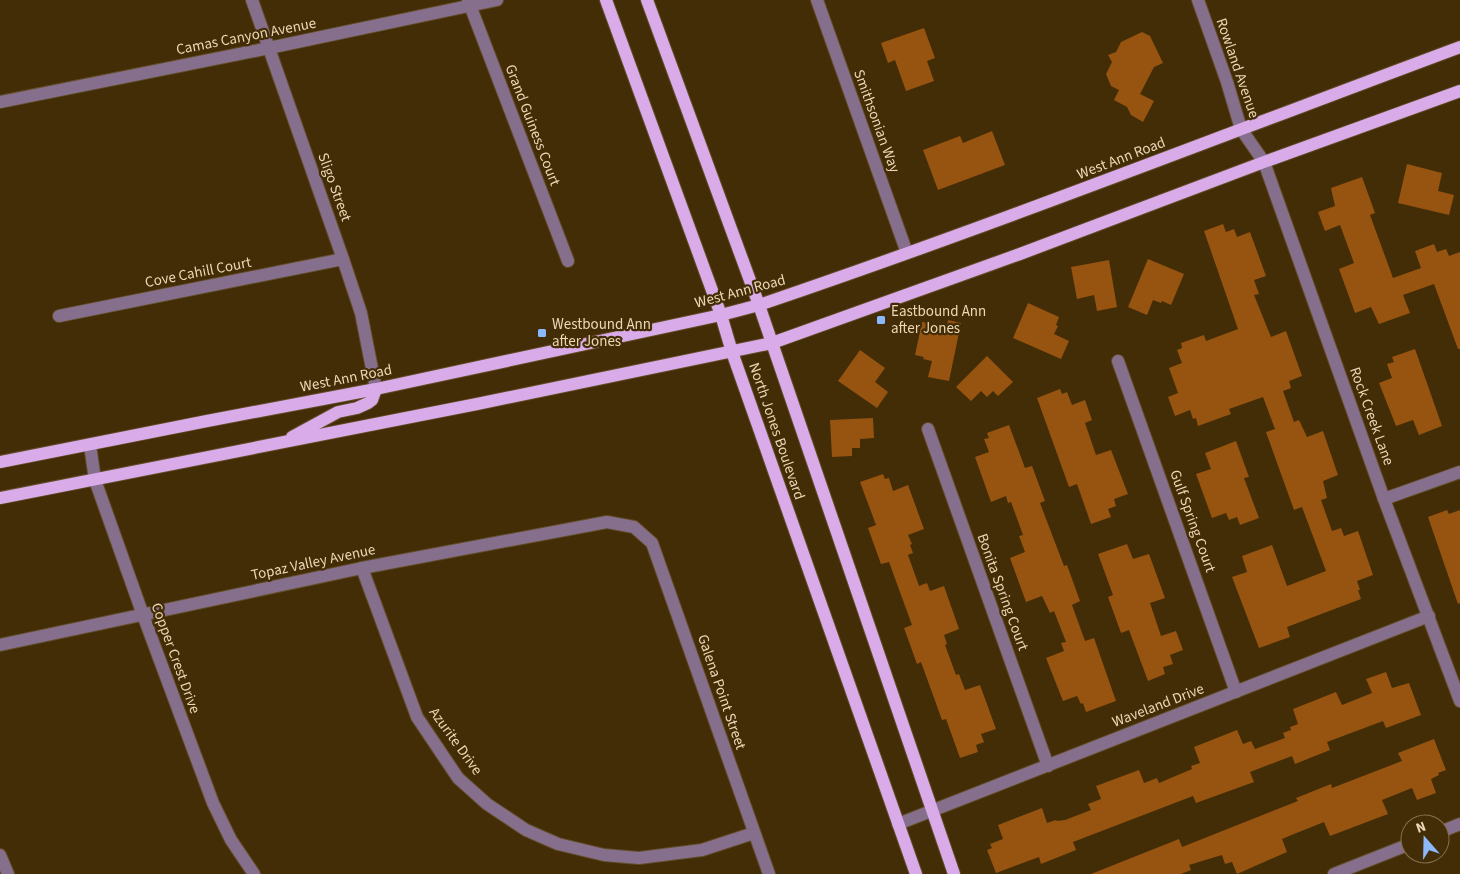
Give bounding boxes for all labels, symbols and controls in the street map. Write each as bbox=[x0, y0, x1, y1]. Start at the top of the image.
street label: Camas Canyon Avenue bbox=[174, 13, 318, 60]
street label: Rowland Avenue bbox=[1211, 15, 1264, 121]
street label: Grand Guiness Court bbox=[500, 61, 565, 189]
street label: Smithsonian Way bbox=[848, 67, 905, 176]
street label: West Ann Road bbox=[1074, 132, 1168, 185]
street label: Sligo Street bbox=[312, 150, 357, 224]
street label: Cove Cahill Court bbox=[143, 252, 253, 293]
street label: West Ann Road bbox=[692, 269, 788, 314]
place label: Eastbound Ann after Jones bbox=[891, 301, 986, 339]
place label: Westbound Ann after Jones bbox=[552, 314, 651, 352]
marker: Eastbound Ann after Jones bbox=[875, 314, 887, 326]
marker: Westbound Ann after Jones bbox=[536, 327, 548, 339]
street label: West Ann Road bbox=[298, 359, 394, 398]
street label: North Jones Boulevard bbox=[743, 360, 810, 502]
street label: Rock Creek Lane bbox=[1344, 364, 1399, 468]
street label: Gulf Spring Court bbox=[1164, 467, 1221, 575]
street label: Bonita Spring Court bbox=[972, 531, 1033, 654]
street label: Topaz Valley Avenue bbox=[249, 539, 377, 586]
street label: Copper Crest Drive bbox=[146, 600, 205, 717]
street label: Galena Point Street bbox=[692, 632, 751, 753]
street label: Waveland Drive bbox=[1109, 678, 1207, 733]
street label: Azurite Drive bbox=[424, 703, 487, 780]
north arrow bbox=[1400, 814, 1450, 864]
text: N bbox=[1413, 817, 1429, 839]

